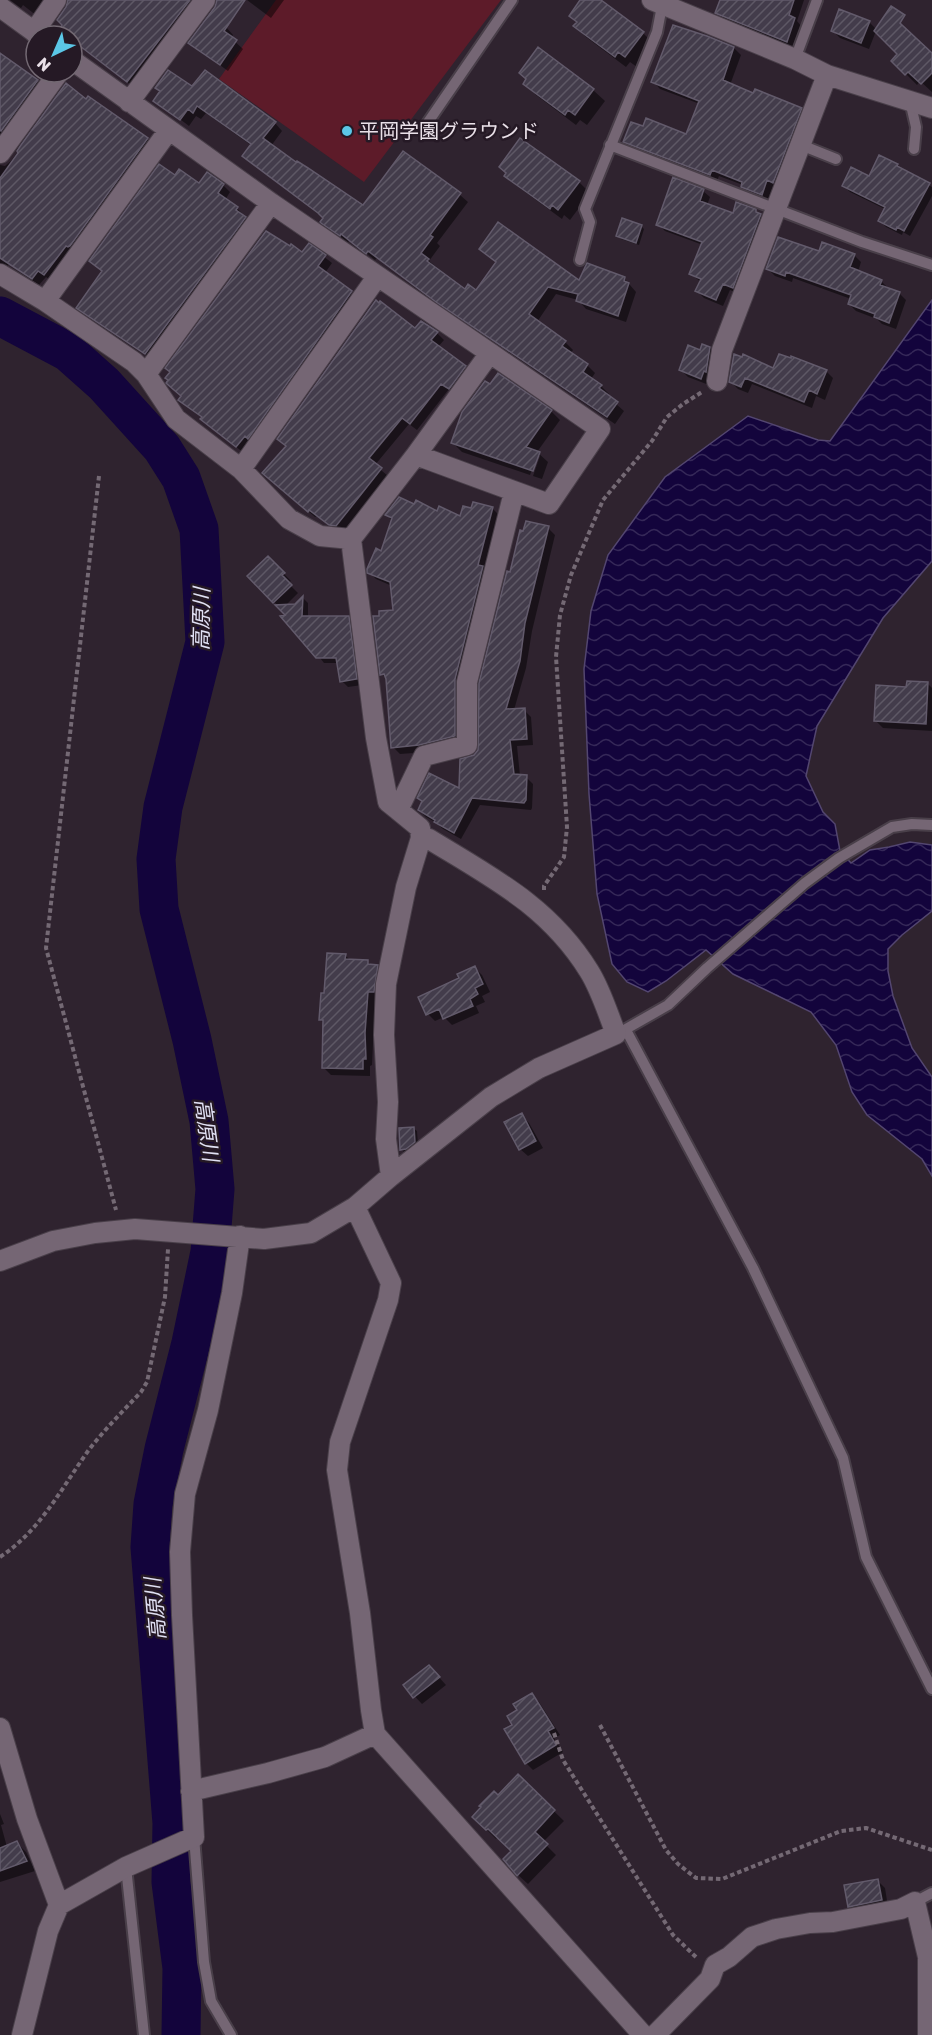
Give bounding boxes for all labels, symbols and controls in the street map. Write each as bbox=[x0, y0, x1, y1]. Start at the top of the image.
north arrow bbox=[24, 24, 84, 84]
text: N bbox=[33, 54, 55, 75]
place label: 平岡学園グラウンド bbox=[359, 119, 539, 143]
marker: 平岡学園グラウンド bbox=[340, 124, 354, 138]
water label: 高原川 bbox=[188, 585, 214, 651]
water label: 高原川 bbox=[190, 1097, 224, 1165]
water label: 高原川 bbox=[140, 1575, 170, 1641]

